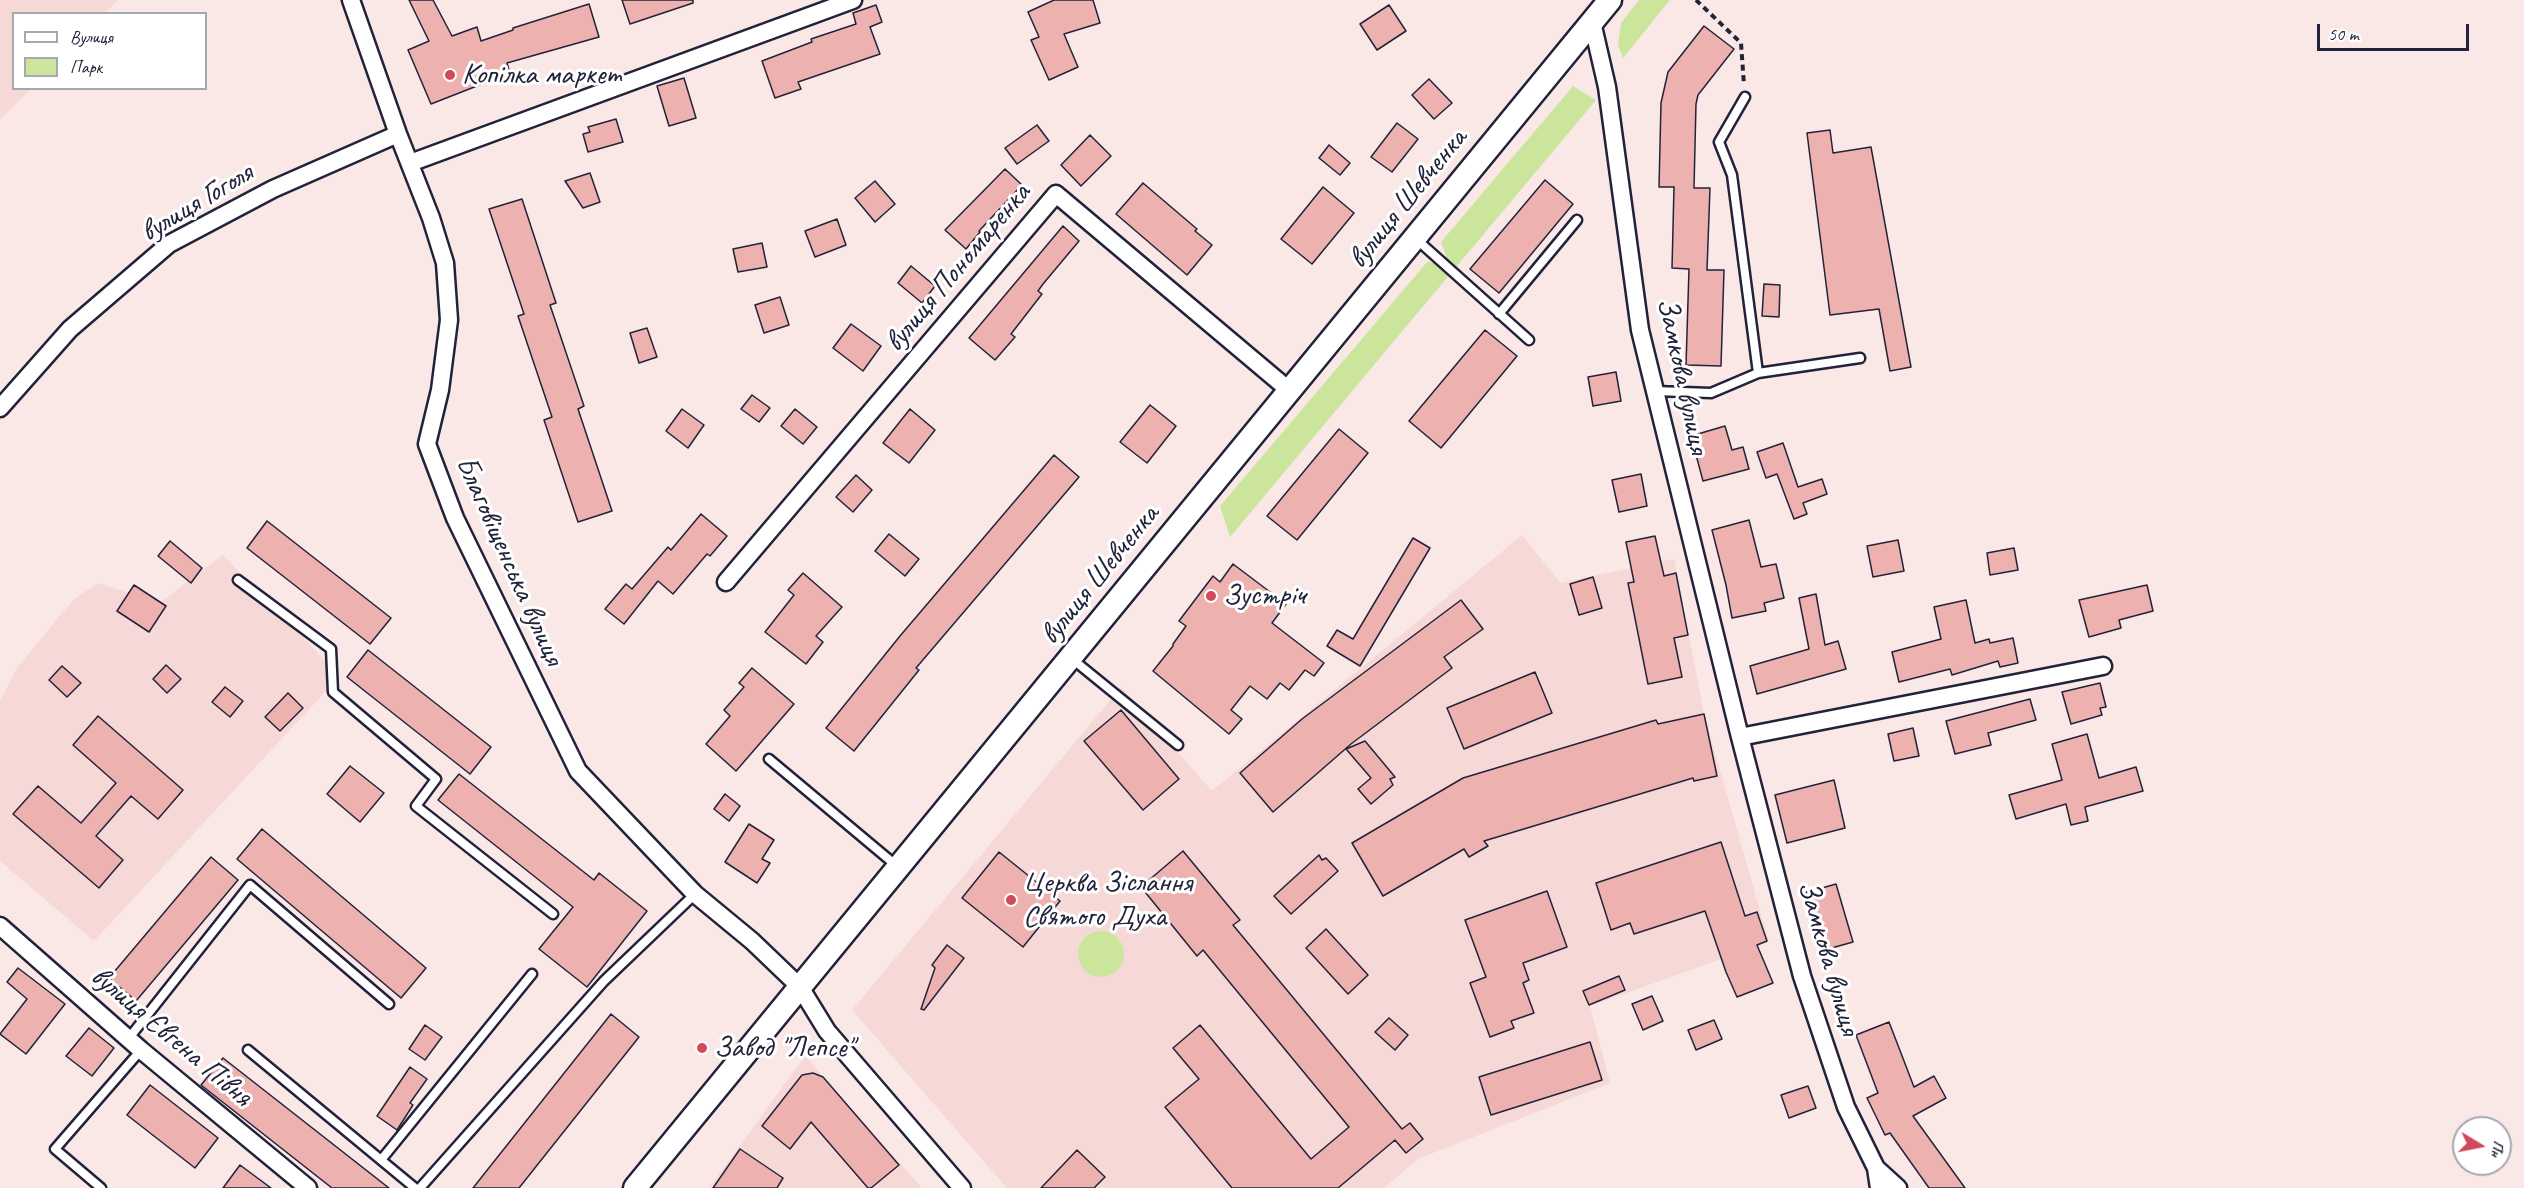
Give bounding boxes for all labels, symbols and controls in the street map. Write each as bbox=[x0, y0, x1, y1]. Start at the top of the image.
legend bbox=[12, 12, 207, 90]
scale bar bbox=[2320, 12, 2472, 50]
text: 50 m bbox=[2328, 23, 2359, 45]
text: Вулиця bbox=[70, 26, 113, 48]
text: Парк bbox=[70, 56, 102, 78]
place label: Копілка маркет bbox=[462, 57, 620, 93]
marker: Копілка маркет bbox=[443, 68, 457, 82]
street label: вулиця Шевченка bbox=[1341, 122, 1475, 276]
street label: вулиця Гоголя bbox=[134, 155, 260, 251]
street label: вулиця Пономаренка bbox=[877, 177, 1039, 359]
street label: Замкова вулиця bbox=[1648, 295, 1716, 457]
street label: Благовіщенська вулиця bbox=[447, 451, 571, 671]
street label: вулиця Шевченка bbox=[1033, 498, 1167, 652]
place label: Зустріч bbox=[1223, 578, 1305, 614]
marker: Зустріч bbox=[1204, 589, 1218, 603]
place label: Церква Зіслання Святого Духа bbox=[1023, 865, 1192, 936]
street label: Замкова вулиця bbox=[1789, 877, 1867, 1039]
marker: Церква Зіслання Святого Духа bbox=[1004, 893, 1018, 907]
street label: вулиця Євгена Півня bbox=[83, 959, 259, 1115]
place label: Завод "Лепсе" bbox=[714, 1030, 853, 1066]
marker: Завод "Лепсе" bbox=[695, 1041, 709, 1055]
north arrow bbox=[2452, 1116, 2512, 1176]
text: Пн bbox=[2486, 1139, 2509, 1159]

